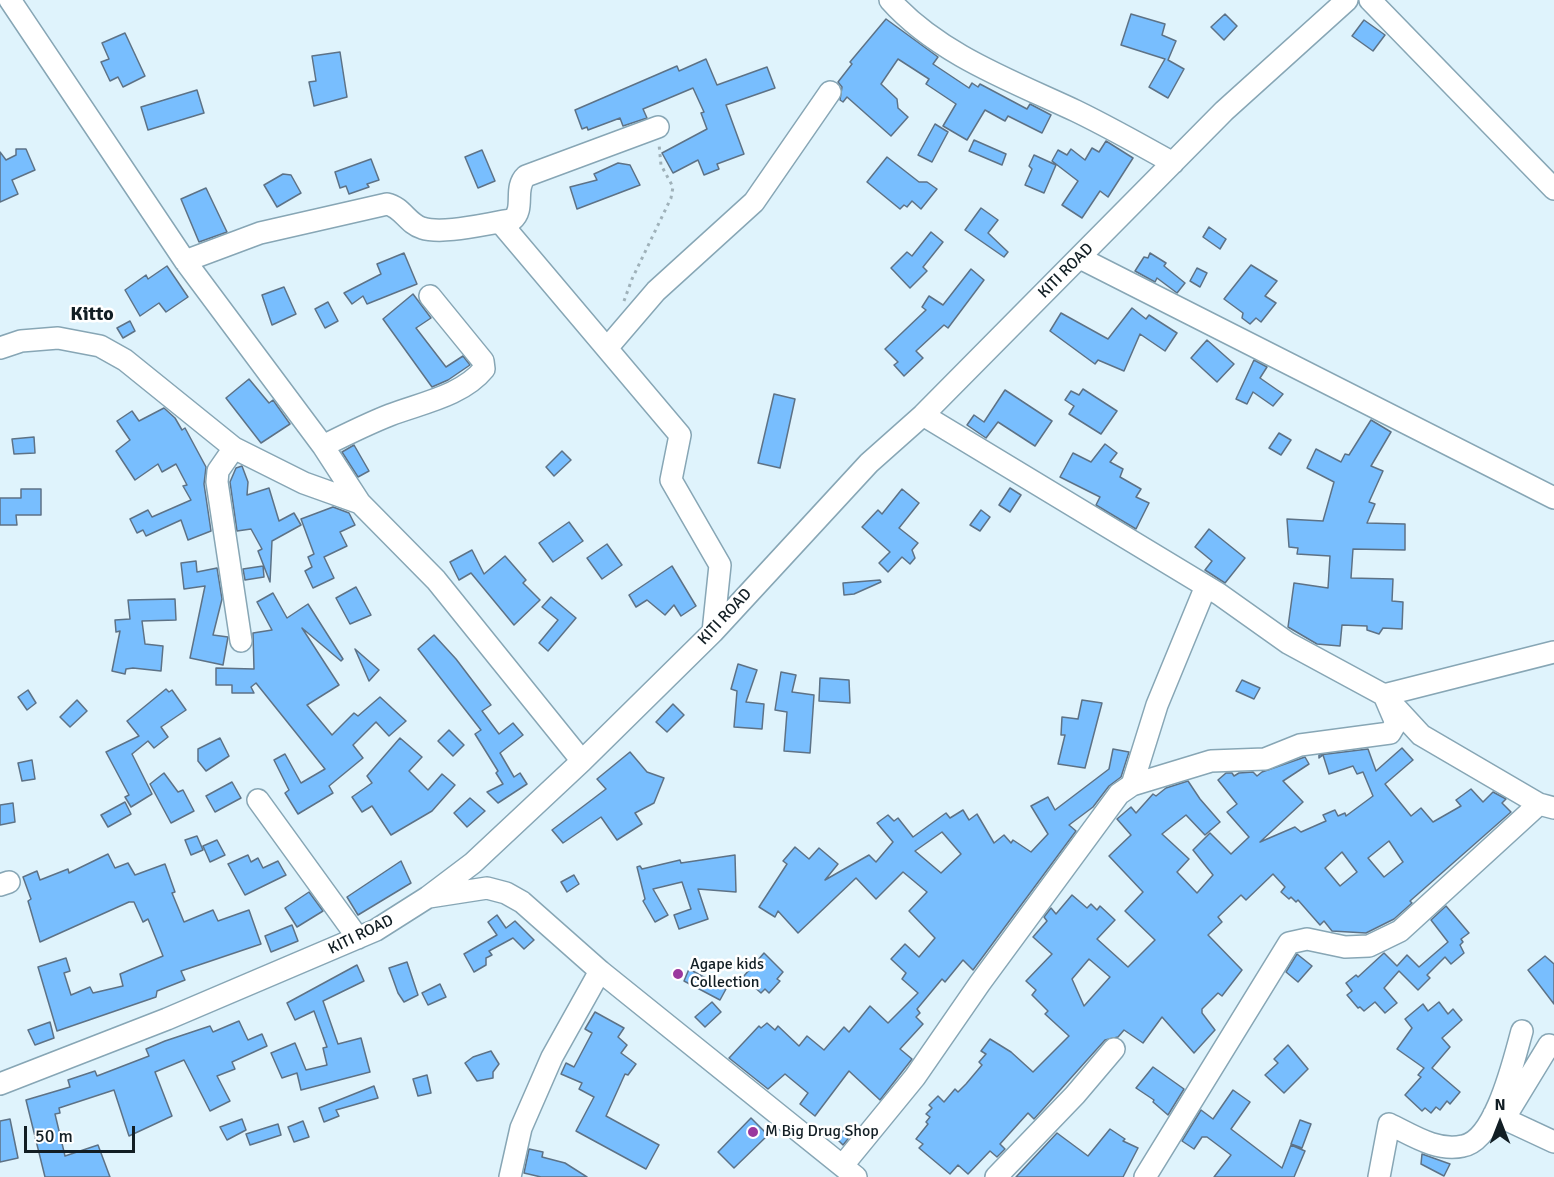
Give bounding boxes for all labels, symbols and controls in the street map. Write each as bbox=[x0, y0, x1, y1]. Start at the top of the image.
street label: KITI ROAD bbox=[1034, 239, 1098, 303]
district label: Kitto bbox=[70, 303, 114, 327]
street label: KITI ROAD bbox=[694, 585, 756, 649]
street label: KITI ROAD bbox=[325, 911, 397, 959]
place label: Agape kids Collection bbox=[690, 955, 764, 993]
marker: Agape kids Collection bbox=[671, 967, 685, 981]
north arrow bbox=[1470, 1093, 1530, 1153]
text: N bbox=[1494, 1095, 1506, 1115]
scale bar bbox=[27, 1114, 138, 1152]
place label: M Big Drug Shop bbox=[765, 1122, 879, 1142]
text: 50 m bbox=[35, 1125, 73, 1147]
marker: M Big Drug Shop bbox=[746, 1125, 760, 1139]

